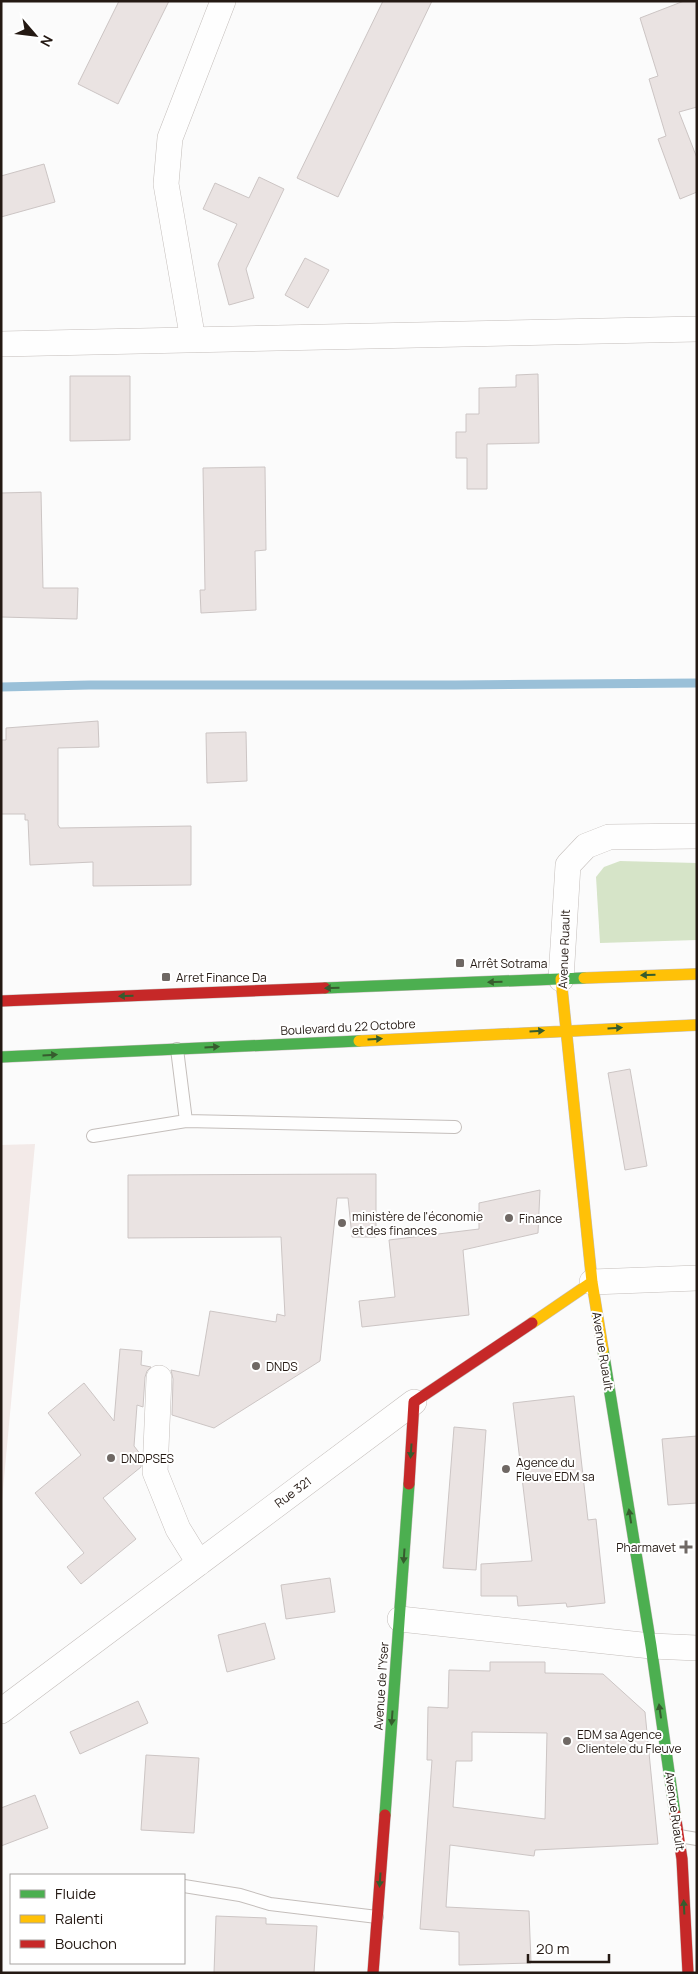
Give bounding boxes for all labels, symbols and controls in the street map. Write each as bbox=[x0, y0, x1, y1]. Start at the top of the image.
north arrow bbox=[10, 10, 60, 60]
text: N bbox=[36, 32, 58, 50]
street label: Avenue Ruault bbox=[554, 909, 574, 989]
place label: Arrêt Sotrama bbox=[470, 955, 547, 972]
marker: Arrêt Sotrama bbox=[454, 957, 466, 969]
place label: Arret Finance Da bbox=[176, 969, 267, 986]
marker: Arret Finance Da bbox=[160, 971, 172, 983]
one-way arrow bbox=[640, 972, 656, 980]
one-way arrow bbox=[486, 978, 502, 986]
one-way arrow bbox=[324, 984, 340, 992]
one-way arrow bbox=[118, 992, 134, 1000]
street label: Boulevard du 22 Octobre bbox=[280, 1015, 416, 1039]
one-way arrow bbox=[607, 1023, 623, 1031]
one-way arrow bbox=[529, 1027, 545, 1035]
one-way arrow bbox=[367, 1035, 383, 1043]
one-way arrow bbox=[205, 1043, 221, 1051]
one-way arrow bbox=[42, 1051, 58, 1059]
place label: ministère de l'économie et des finances bbox=[352, 1208, 483, 1239]
place label: Finance bbox=[519, 1210, 562, 1227]
marker: Finance bbox=[503, 1212, 515, 1224]
marker: ministère de l'économie et des finances bbox=[336, 1217, 348, 1229]
street label: Avenue Ruault bbox=[588, 1310, 618, 1392]
place label: DNDS bbox=[266, 1358, 298, 1375]
marker: DNDS bbox=[250, 1360, 262, 1372]
one-way arrow bbox=[406, 1443, 414, 1459]
place label: DNDPSES bbox=[121, 1450, 174, 1467]
marker: DNDPSES bbox=[105, 1452, 117, 1464]
place label: Agence du Fleuve EDM sa bbox=[516, 1454, 595, 1485]
marker: Agence du Fleuve EDM sa bbox=[500, 1463, 512, 1475]
street label: Rue 321 bbox=[271, 1472, 315, 1512]
one-way arrow bbox=[625, 1507, 633, 1523]
place label: Pharmavet bbox=[616, 1539, 676, 1556]
marker: Pharmavet bbox=[680, 1541, 692, 1553]
one-way arrow bbox=[399, 1548, 407, 1564]
street label: Avenue de l'Yser bbox=[369, 1641, 393, 1731]
one-way arrow bbox=[656, 1702, 664, 1718]
one-way arrow bbox=[388, 1710, 396, 1726]
place label: EDM sa Agence Clientele du Fleuve bbox=[577, 1726, 681, 1757]
marker: EDM sa Agence Clientele du Fleuve bbox=[561, 1735, 573, 1747]
street label: Avenue Ruault bbox=[661, 1770, 689, 1852]
one-way arrow bbox=[375, 1872, 383, 1888]
legend bbox=[10, 1874, 185, 1964]
text: Fluide bbox=[55, 1883, 96, 1904]
one-way arrow bbox=[680, 1898, 688, 1914]
text: Ralenti bbox=[55, 1908, 103, 1929]
scale bar bbox=[528, 1932, 609, 1964]
text: Bouchon bbox=[55, 1933, 117, 1954]
text: 20 m bbox=[536, 1938, 569, 1959]

